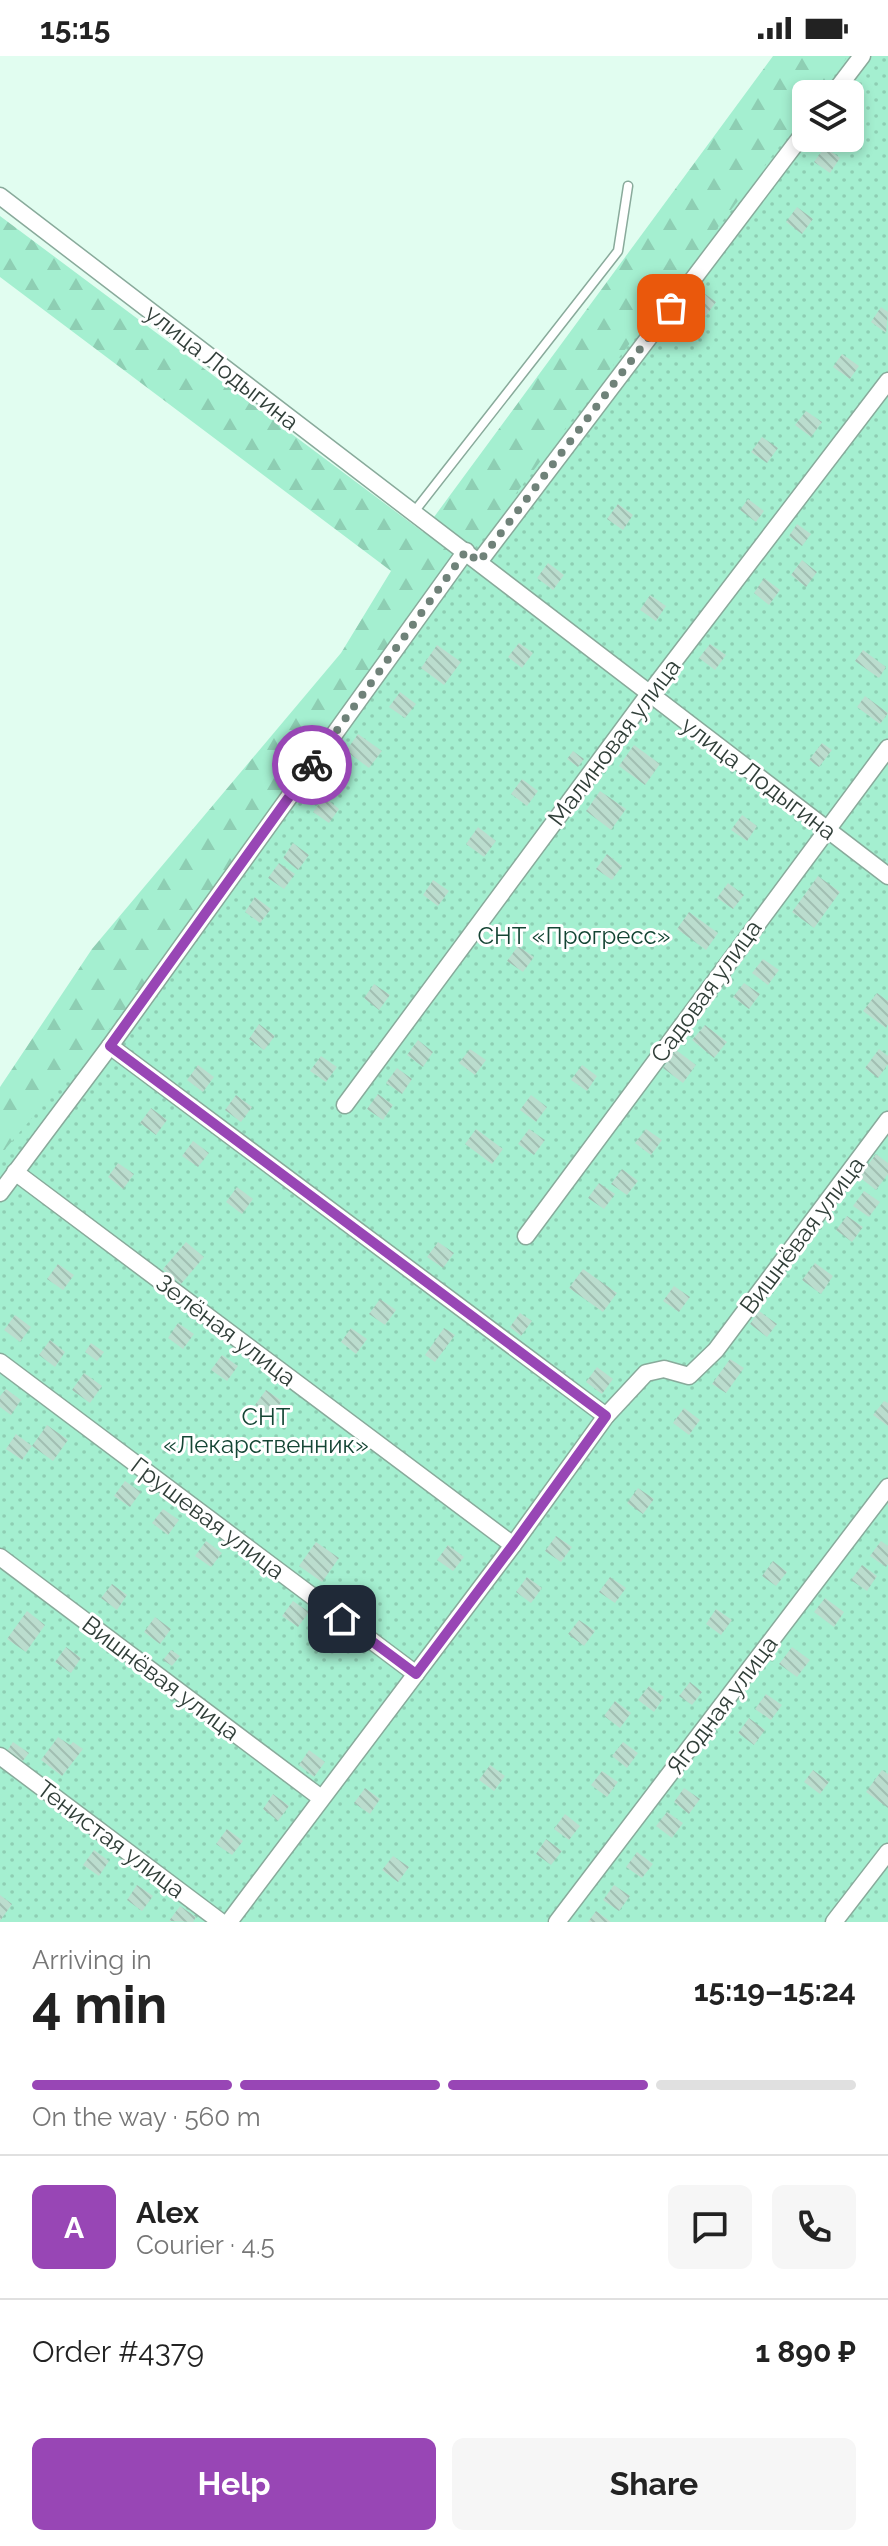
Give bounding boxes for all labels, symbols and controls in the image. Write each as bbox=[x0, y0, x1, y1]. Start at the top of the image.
text: 15:15 bbox=[40, 11, 110, 46]
map controls bbox=[792, 80, 864, 152]
button: layers bbox=[792, 80, 864, 152]
pin bbox=[637, 274, 705, 342]
icon: bag bbox=[649, 286, 693, 330]
street label: улица Лодыгина bbox=[139, 298, 305, 436]
street label: Малиновая улица bbox=[542, 653, 686, 831]
street label: улица Лодыгина bbox=[676, 710, 842, 846]
courier bbox=[272, 725, 352, 805]
icon: bike bbox=[290, 743, 334, 787]
street label: Садовая улица bbox=[644, 914, 768, 1068]
park label: СНТ «Прогресс» bbox=[478, 921, 670, 950]
street label: Вишнёвая улица bbox=[733, 1151, 871, 1319]
street label: Зелёная улица bbox=[150, 1268, 302, 1392]
park label: СНТ «Лекарственник» bbox=[163, 1402, 369, 1459]
street label: Грушевая улица bbox=[126, 1451, 290, 1585]
pin bbox=[308, 1585, 376, 1653]
icon: home bbox=[320, 1597, 364, 1641]
street label: Вишнёвая улица bbox=[77, 1609, 245, 1747]
street label: Ягодная улица bbox=[660, 1630, 784, 1780]
street label: Тенистая улица bbox=[31, 1774, 191, 1904]
text: Arriving in bbox=[32, 1945, 152, 1975]
text: 15:19–15:24 bbox=[694, 1973, 856, 2008]
text: 4 min bbox=[32, 1974, 167, 2035]
text: On the way · 560 m bbox=[32, 2102, 261, 2132]
button: chat bbox=[668, 2185, 752, 2269]
button: phone bbox=[772, 2185, 856, 2269]
text: Alex bbox=[136, 2195, 199, 2230]
text: A bbox=[64, 2210, 84, 2245]
text: Courier · 4.5 bbox=[136, 2230, 275, 2260]
text: Order #4379 bbox=[32, 2334, 204, 2369]
text: 1 890 ₽ bbox=[755, 2334, 856, 2369]
button: Help bbox=[32, 2438, 436, 2530]
button: Share bbox=[452, 2438, 856, 2530]

